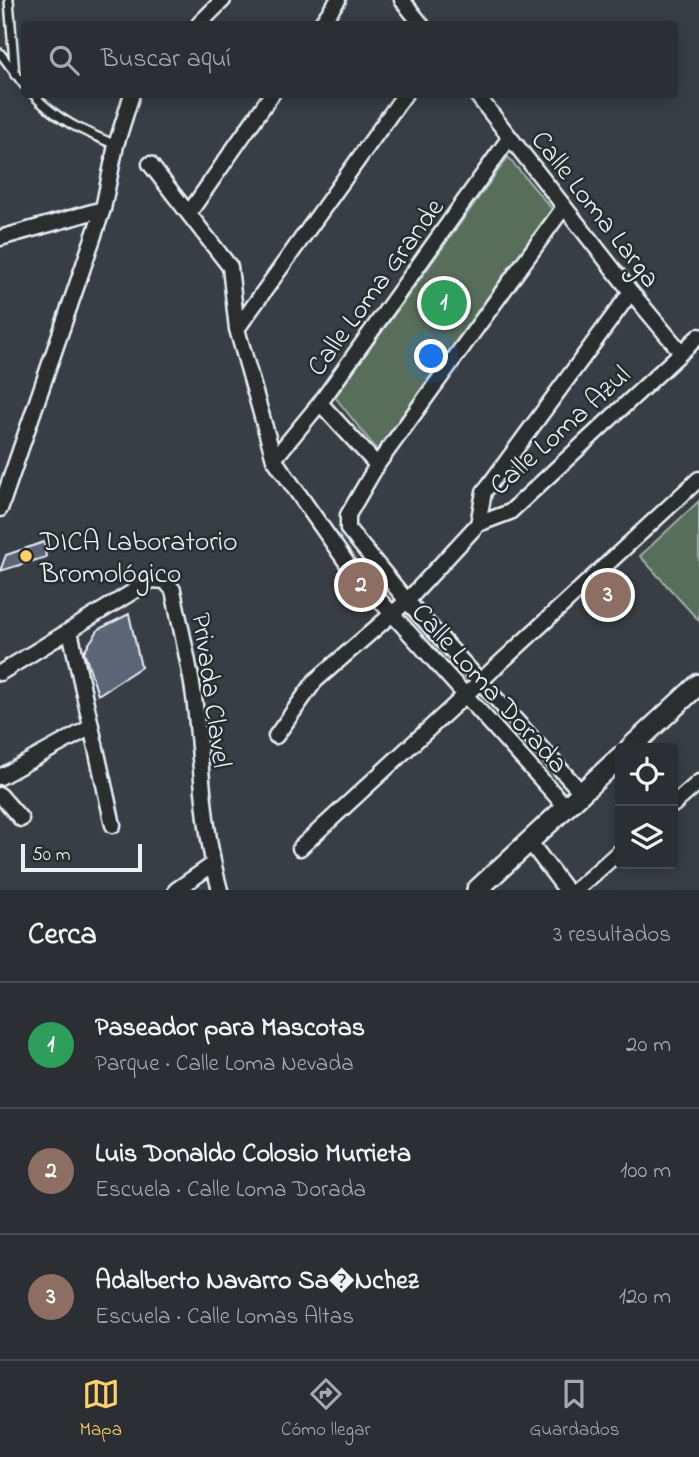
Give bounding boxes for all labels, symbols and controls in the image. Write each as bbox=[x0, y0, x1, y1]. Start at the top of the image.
search box bbox=[21, 21, 678, 98]
icon: search bbox=[45, 41, 83, 79]
text: Buscar aquí bbox=[101, 41, 231, 79]
street label: Calle Loma Larga bbox=[520, 123, 669, 298]
street label: Calle Loma Grande bbox=[298, 190, 456, 386]
pin: 1 bbox=[421, 277, 467, 329]
your location bbox=[414, 339, 448, 373]
street label: Calle Loma Azul bbox=[482, 357, 641, 506]
place label: DICA Laboratorio Bromológico bbox=[39, 523, 238, 596]
marker: DICA Laboratorio Bromológico bbox=[18, 548, 34, 564]
pin: 2 bbox=[338, 559, 384, 611]
pin: 3 bbox=[585, 569, 631, 621]
street label: Calle Loma Dorada bbox=[400, 595, 577, 784]
street label: Privada Clavel bbox=[178, 610, 241, 771]
map controls bbox=[615, 743, 678, 869]
button: locate bbox=[615, 743, 678, 806]
button: layers bbox=[615, 806, 678, 869]
scale bar bbox=[21, 841, 142, 873]
text: 50 m bbox=[32, 842, 71, 869]
text: Cerca bbox=[28, 914, 97, 958]
text: 3 resultados bbox=[553, 919, 671, 952]
text: Paseador para Mascotas bbox=[95, 1010, 365, 1048]
text: 1 bbox=[47, 1029, 55, 1062]
text: 20 m bbox=[626, 1029, 671, 1062]
text: Parque · Calle Loma Nevada bbox=[95, 1048, 354, 1081]
text: Luis Donaldo Colosio Murrieta bbox=[95, 1136, 411, 1174]
text: 2 bbox=[45, 1155, 57, 1188]
text: 100 m bbox=[620, 1155, 671, 1188]
text: Escuela · Calle Loma Dorada bbox=[95, 1174, 366, 1207]
text: Adalberto Navarro Sa�Nchez bbox=[95, 1263, 419, 1301]
text: 3 bbox=[46, 1281, 56, 1314]
text: 120 m bbox=[619, 1281, 671, 1314]
text: Escuela · Calle Lomas Altas bbox=[95, 1301, 354, 1334]
tab: Mapa bbox=[80, 1375, 122, 1444]
tab: Cómo llegar bbox=[281, 1375, 370, 1444]
tab: Guardados bbox=[529, 1375, 619, 1444]

